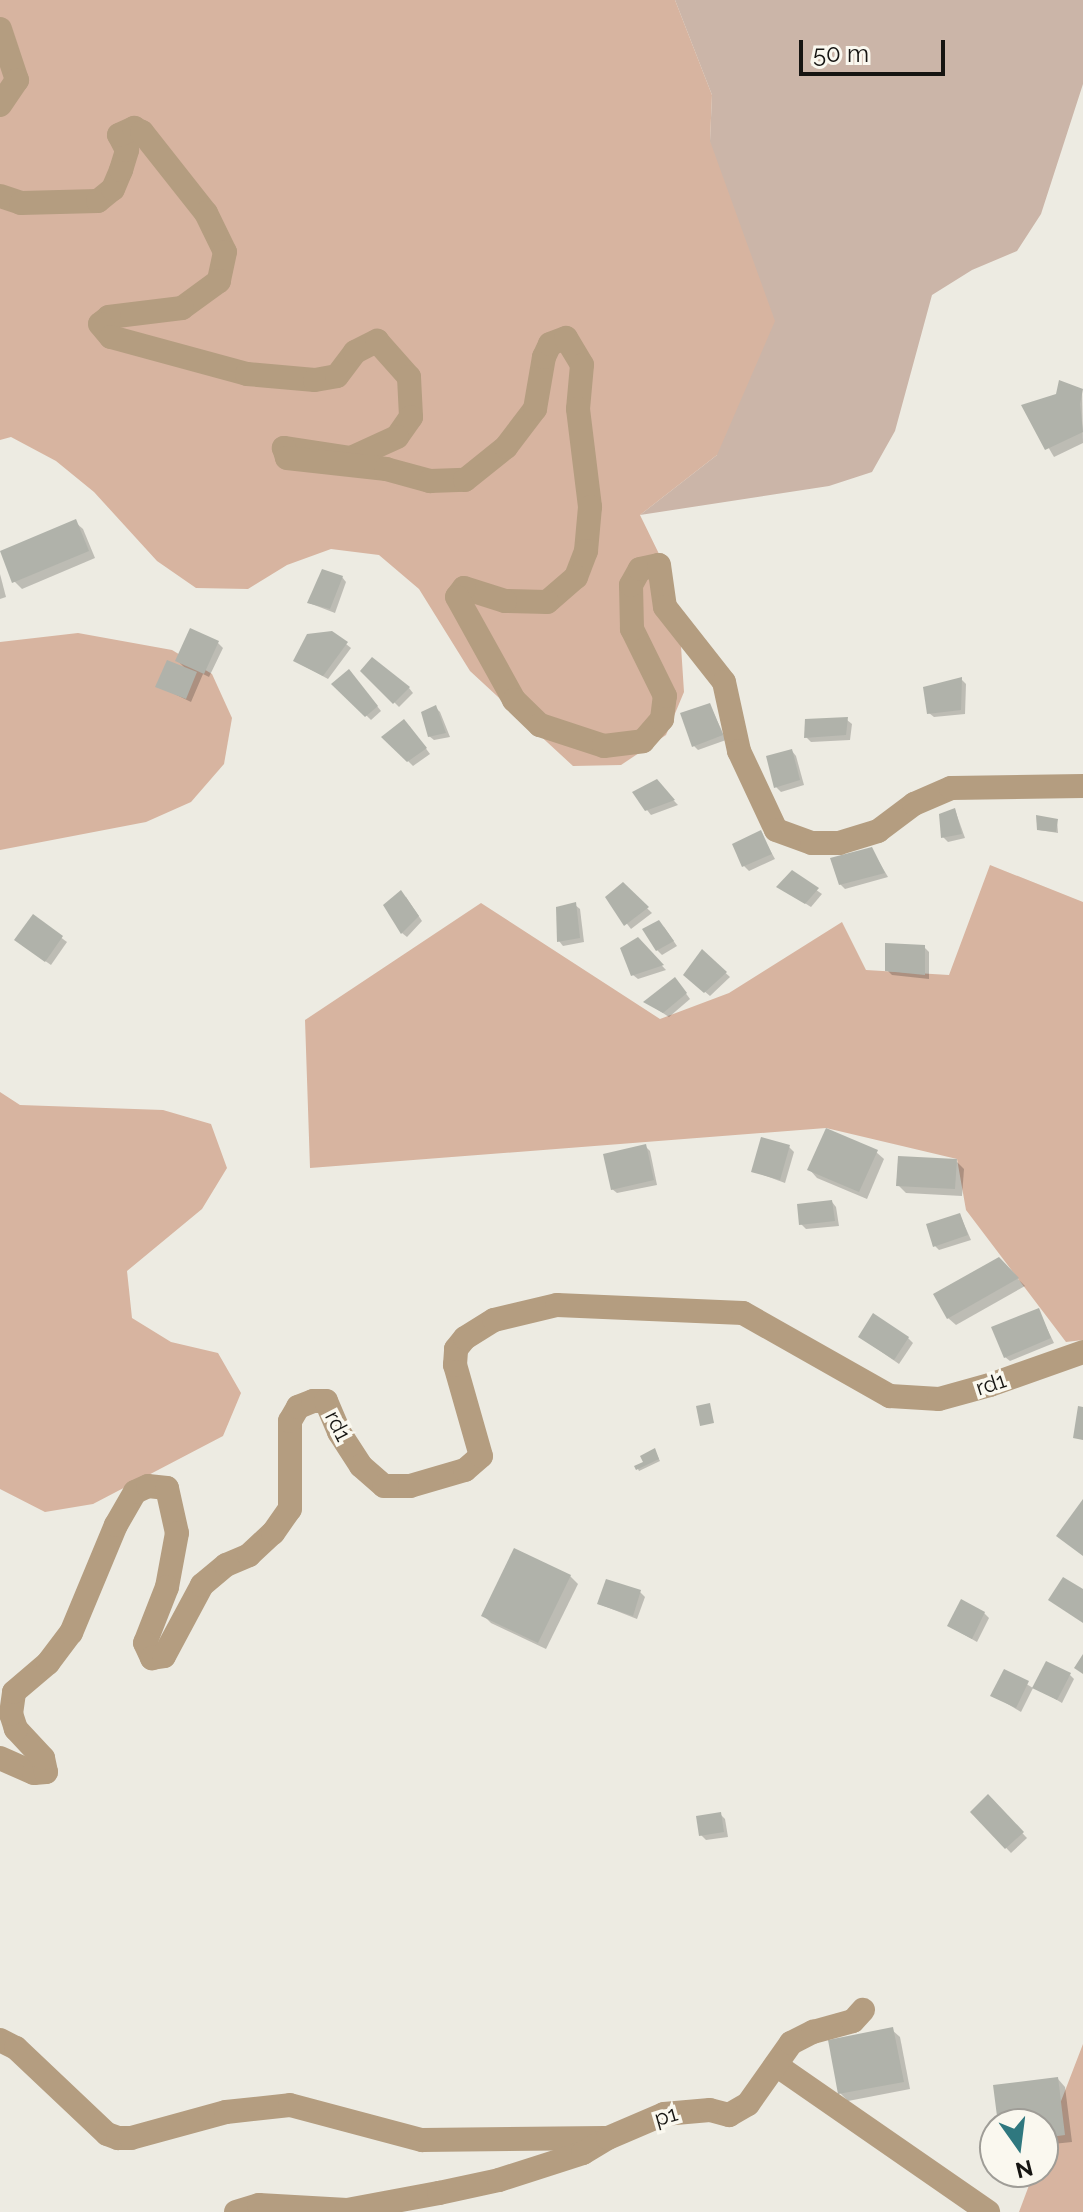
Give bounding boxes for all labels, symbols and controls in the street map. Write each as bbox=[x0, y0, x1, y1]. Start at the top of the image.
scale bar bbox=[803, 24, 949, 74]
text: 50 m bbox=[813, 39, 869, 68]
street label: rd1 bbox=[972, 1367, 1010, 1401]
street label: rd1 bbox=[319, 1406, 357, 1446]
street label: p1 bbox=[651, 2100, 681, 2132]
north arrow bbox=[979, 2108, 1059, 2188]
text: N bbox=[1013, 2155, 1036, 2184]

